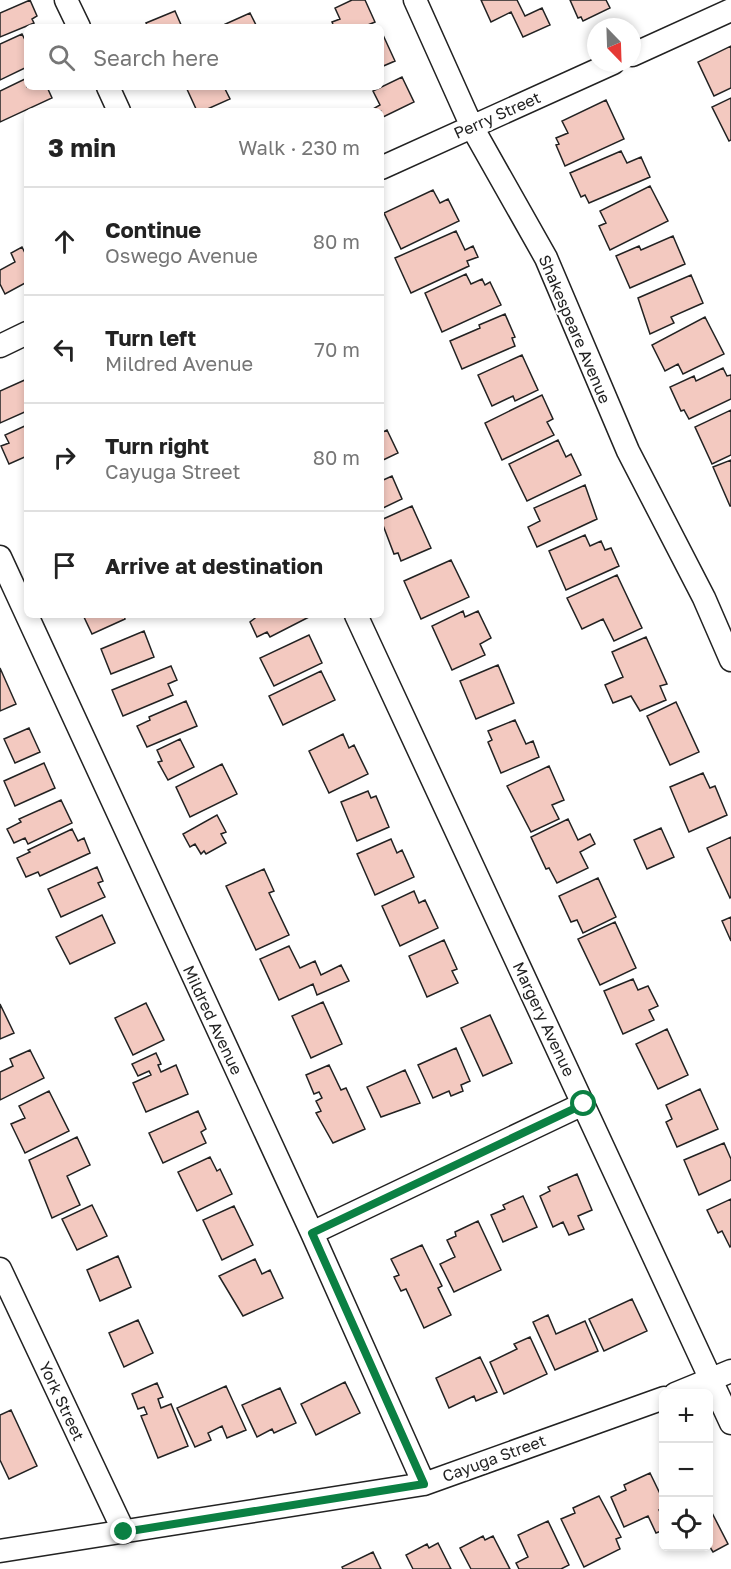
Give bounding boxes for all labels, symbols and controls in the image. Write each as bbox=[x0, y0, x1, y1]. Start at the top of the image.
north arrow bbox=[587, 18, 641, 72]
search box bbox=[24, 24, 384, 90]
icon: search bbox=[45, 41, 78, 74]
text: Search here bbox=[93, 44, 219, 71]
street label: Perry Street bbox=[451, 87, 543, 143]
text: 3 min bbox=[48, 132, 116, 163]
text: Walk · 230 m bbox=[238, 135, 360, 159]
text: Continue bbox=[105, 216, 201, 243]
icon: ahead bbox=[48, 225, 81, 258]
text: 80 m bbox=[313, 229, 360, 253]
text: Oswego Avenue bbox=[105, 243, 258, 267]
street label: Shakespeare Avenue bbox=[535, 252, 615, 406]
text: Turn left bbox=[105, 324, 196, 351]
icon: left bbox=[48, 333, 81, 366]
text: 70 m bbox=[314, 337, 360, 361]
text: Mildred Avenue bbox=[105, 351, 253, 375]
text: Turn right bbox=[105, 432, 209, 459]
icon: right bbox=[48, 441, 81, 474]
text: 80 m bbox=[313, 445, 360, 469]
text: Cayuga Street bbox=[105, 459, 241, 483]
icon: arrive bbox=[48, 549, 81, 582]
text: Arrive at destination bbox=[105, 552, 323, 579]
street label: Margery Avenue bbox=[509, 959, 579, 1079]
street label: Mildred Avenue bbox=[179, 962, 247, 1078]
route start bbox=[570, 1090, 596, 1116]
street label: York Street bbox=[35, 1358, 89, 1444]
map controls bbox=[659, 1389, 713, 1551]
button: + bbox=[659, 1389, 713, 1443]
street label: Cayuga Street bbox=[440, 1430, 548, 1486]
button: − bbox=[659, 1443, 713, 1497]
button: locate bbox=[659, 1497, 713, 1551]
route end bbox=[110, 1518, 136, 1544]

